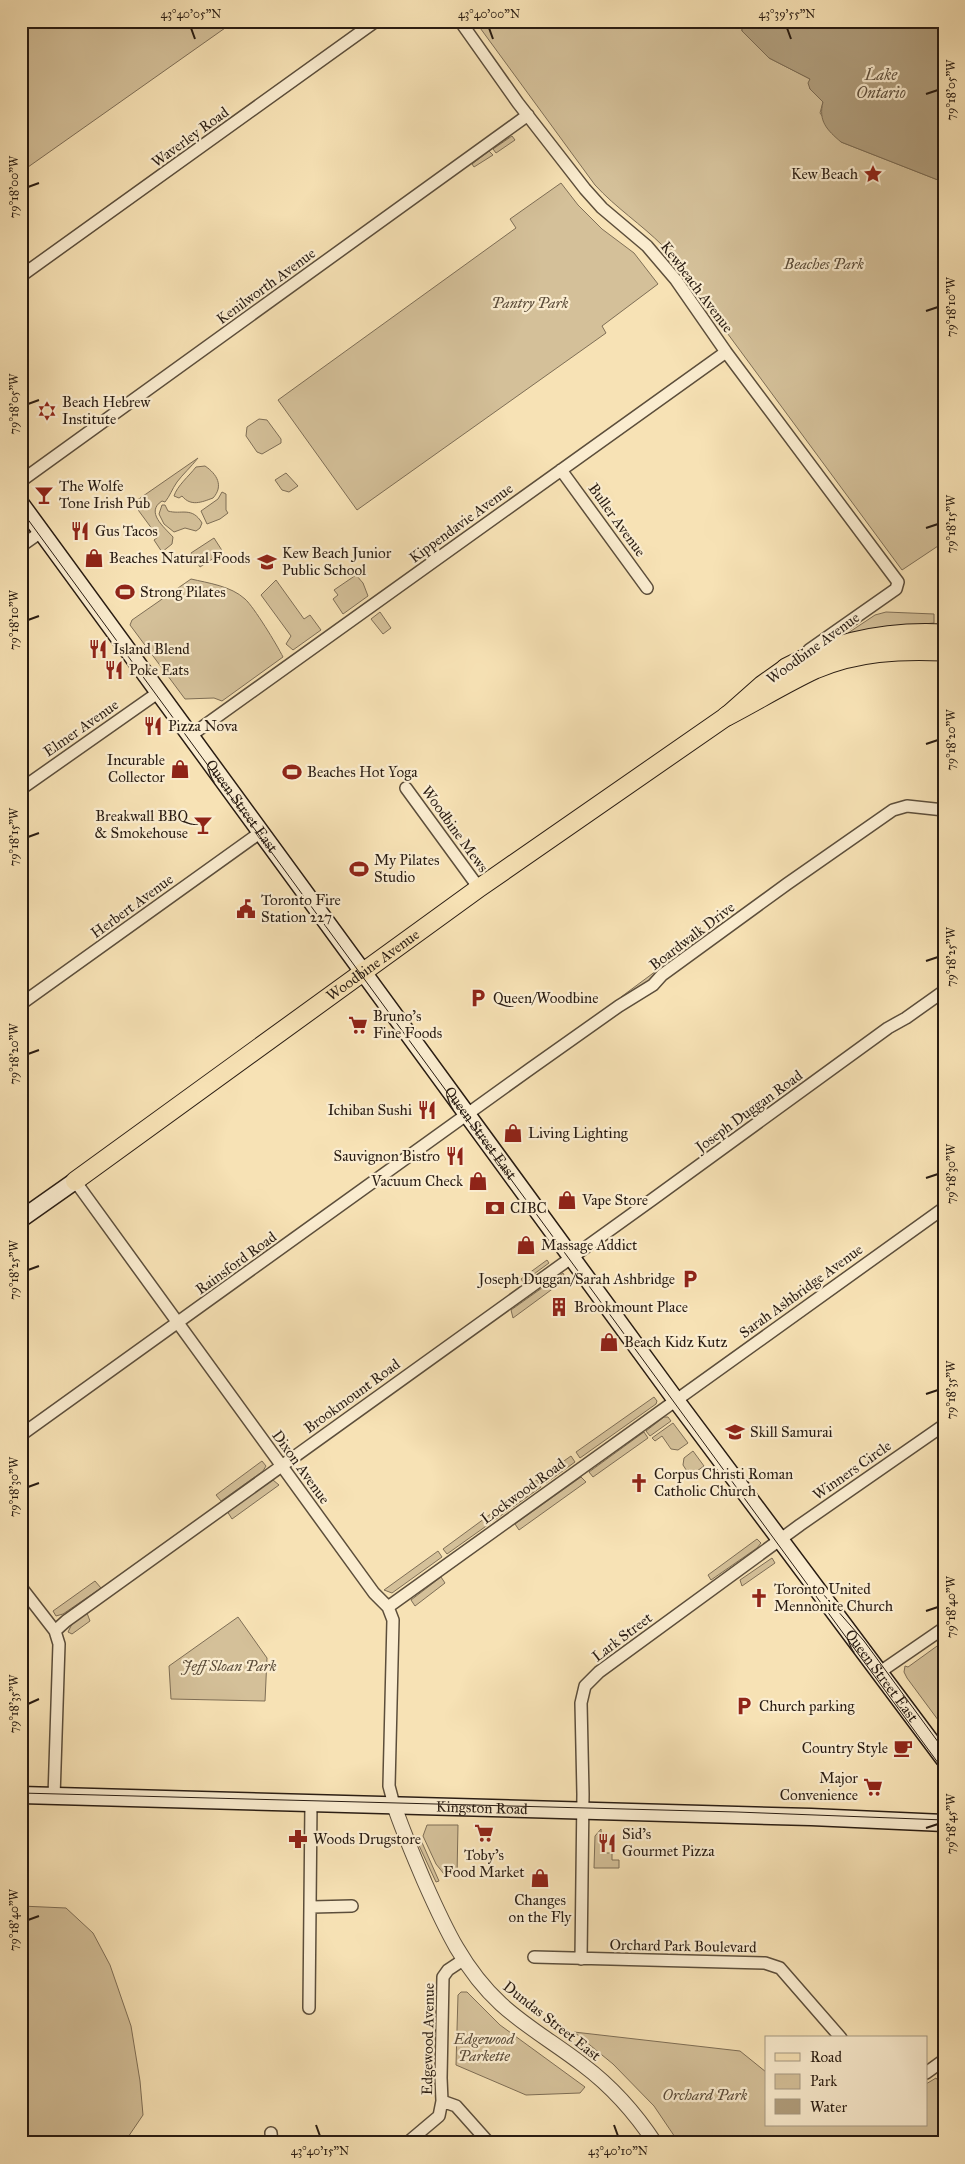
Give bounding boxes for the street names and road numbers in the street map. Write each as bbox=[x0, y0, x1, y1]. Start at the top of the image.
street label: Waverley Road bbox=[148, 103, 232, 171]
street label: Kewbeach Avenue bbox=[657, 238, 737, 336]
street label: Kenilworth Avenue bbox=[213, 244, 319, 328]
street label: Kippendavie Avenue bbox=[406, 479, 516, 567]
street label: Buller Avenue bbox=[584, 480, 650, 560]
street label: Woodbine Avenue bbox=[763, 608, 863, 688]
street label: Elmer Avenue bbox=[40, 696, 122, 760]
street label: Queen Street East bbox=[202, 756, 282, 857]
street label: Woodbine Mews bbox=[418, 782, 492, 876]
street label: Herbert Avenue bbox=[87, 870, 177, 942]
street label: Boardwalk Drive bbox=[646, 898, 738, 974]
street label: Woodbine Avenue bbox=[323, 925, 423, 1005]
street label: Joseph Duggan Road bbox=[690, 1066, 807, 1158]
street label: Queen Street East bbox=[441, 1083, 521, 1184]
street label: Rainsford Road bbox=[192, 1227, 280, 1298]
street label: Sarah Ashbridge Avenue bbox=[736, 1240, 866, 1342]
street label: Brookmount Road bbox=[300, 1355, 404, 1437]
street label: Dixon Avenue bbox=[268, 1427, 334, 1507]
street label: Winners Circle bbox=[809, 1436, 895, 1504]
street label: Lockwood Road bbox=[477, 1454, 569, 1528]
street label: Lark Street bbox=[588, 1608, 656, 1665]
street label: Queen Street East bbox=[841, 1626, 923, 1726]
street label: Kingston Road bbox=[436, 1798, 528, 1818]
street label: Orchard Park Boulevard bbox=[609, 1936, 757, 1956]
street label: Dundas Street East bbox=[500, 1977, 605, 2065]
street label: Edgewood Avenue bbox=[418, 1983, 438, 2095]

